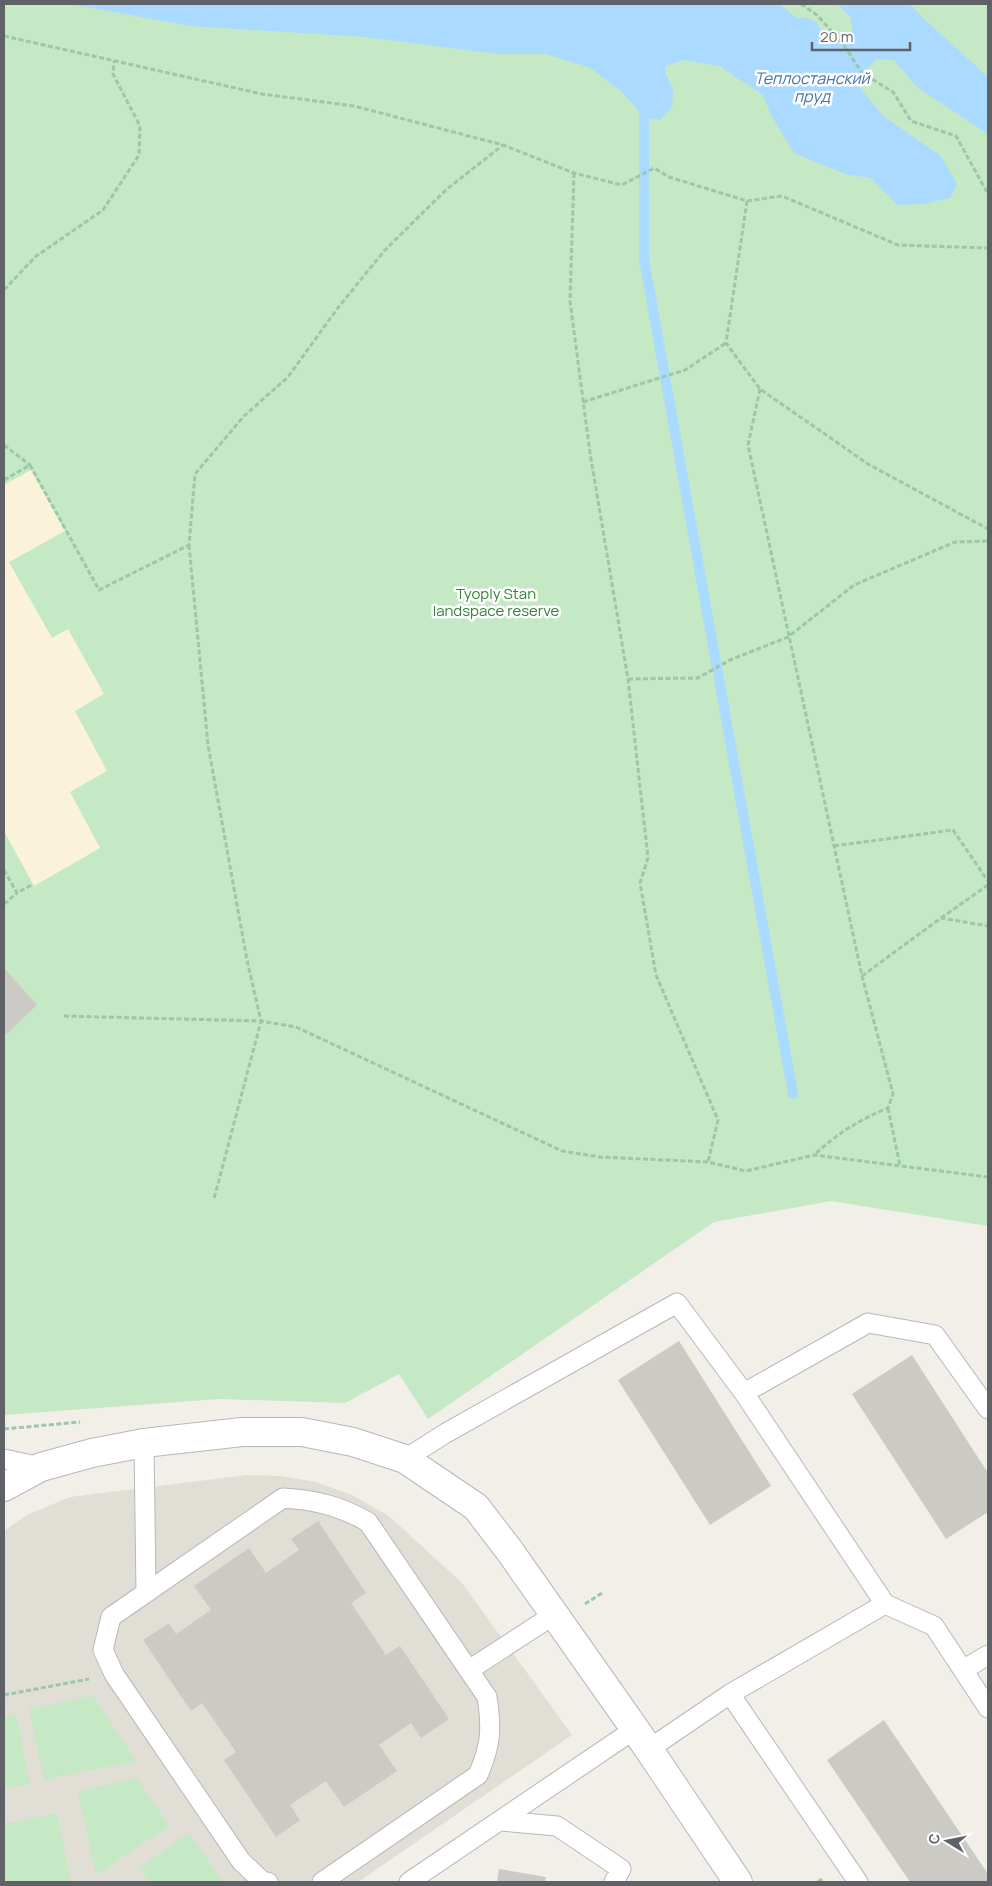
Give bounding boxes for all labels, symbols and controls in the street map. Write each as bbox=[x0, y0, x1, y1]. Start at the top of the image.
scale bar bbox=[812, 20, 910, 52]
text: 20 m bbox=[820, 26, 853, 47]
water label: Теплостанский пруд bbox=[754, 67, 872, 107]
park label: Tyoply Stan landspace reserve bbox=[433, 583, 560, 621]
north arrow bbox=[922, 1816, 972, 1866]
text: С bbox=[923, 1832, 944, 1845]

